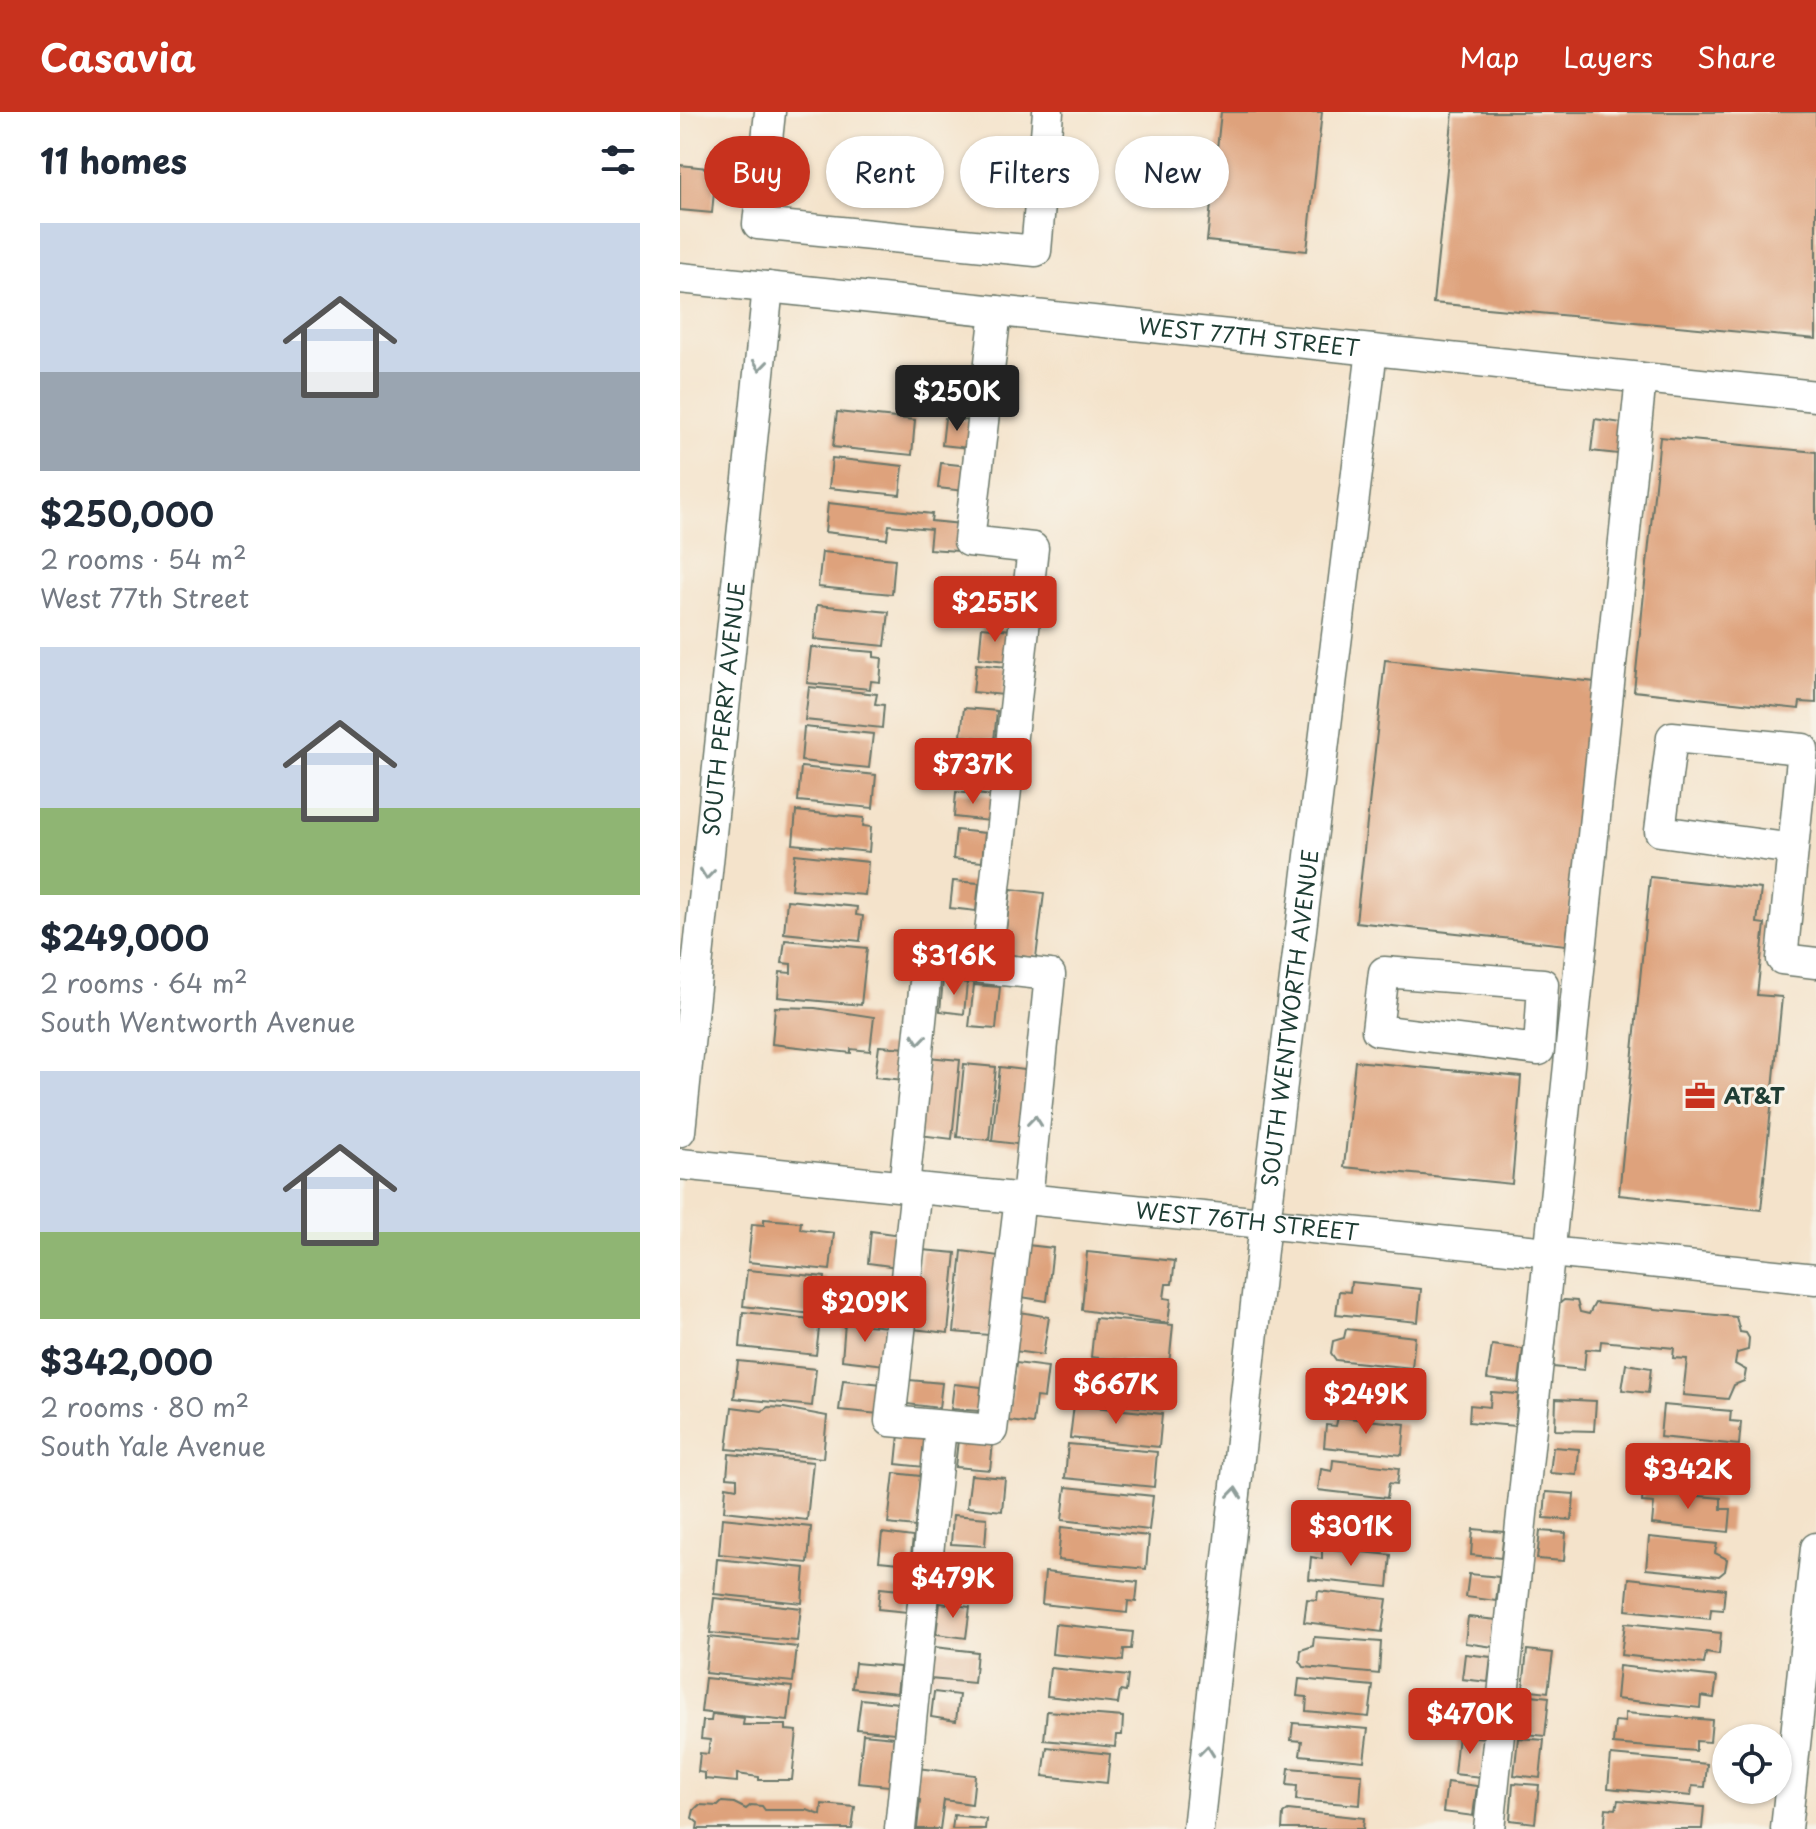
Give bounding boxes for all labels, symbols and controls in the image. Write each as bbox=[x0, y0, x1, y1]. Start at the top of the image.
text: Casavia bbox=[40, 28, 196, 85]
text: Map bbox=[1459, 35, 1519, 78]
text: Layers bbox=[1563, 35, 1653, 78]
text: Share bbox=[1697, 35, 1776, 78]
text: 11 homes bbox=[40, 134, 187, 186]
chip: Buy bbox=[704, 136, 810, 208]
chip: Rent bbox=[826, 136, 944, 208]
chip: Filters bbox=[960, 136, 1099, 208]
chip: New bbox=[1115, 136, 1229, 208]
icon: filters bbox=[596, 138, 640, 182]
icon: home bbox=[268, 275, 412, 419]
street label: WEST 77TH STREET bbox=[1137, 308, 1361, 364]
one-way arrow bbox=[752, 359, 769, 372]
pin: $250K bbox=[901, 365, 1013, 433]
text: $250K bbox=[913, 371, 1001, 410]
text: $250,000 bbox=[40, 487, 214, 539]
text: 2 rooms · 54 m² bbox=[40, 539, 247, 578]
pin: $255K bbox=[939, 576, 1051, 644]
text: West 77th Street bbox=[40, 578, 249, 617]
street label: SOUTH PERRY AVENUE bbox=[693, 581, 752, 838]
text: $255K bbox=[952, 582, 1038, 621]
icon: home bbox=[268, 699, 412, 843]
pin: $737K bbox=[917, 738, 1029, 806]
text: $737K bbox=[933, 744, 1013, 783]
street label: SOUTH WENTWORTH AVENUE bbox=[1252, 847, 1326, 1189]
one-way arrow bbox=[698, 868, 715, 881]
text: $249,000 bbox=[40, 911, 209, 963]
pin: $316K bbox=[898, 929, 1010, 997]
text: $316K bbox=[912, 935, 996, 974]
text: 2 rooms · 64 m² bbox=[40, 963, 248, 1002]
text: South Wentworth Avenue bbox=[40, 1002, 355, 1041]
one-way arrow bbox=[911, 1033, 928, 1046]
place label: AT&T bbox=[1724, 1078, 1785, 1111]
office icon: AT&T bbox=[1683, 1079, 1717, 1113]
one-way arrow bbox=[1027, 1114, 1044, 1127]
icon: home bbox=[268, 1123, 412, 1267]
street label: WEST 76TH STREET bbox=[1134, 1192, 1360, 1248]
pin: $209K bbox=[809, 1276, 921, 1344]
text: $209K bbox=[821, 1282, 909, 1321]
text: $342,000 bbox=[40, 1335, 213, 1387]
pin: $667K bbox=[1060, 1358, 1172, 1426]
text: $667K bbox=[1073, 1364, 1159, 1403]
pin: $249K bbox=[1310, 1368, 1422, 1436]
text: $249K bbox=[1323, 1374, 1409, 1413]
text: 2 rooms · 80 m² bbox=[40, 1387, 249, 1426]
text: South Yale Avenue bbox=[40, 1426, 266, 1465]
pin: $342K bbox=[1632, 1443, 1744, 1511]
text: $342K bbox=[1643, 1449, 1733, 1488]
one-way arrow bbox=[1226, 1486, 1243, 1499]
pin: $301K bbox=[1295, 1500, 1407, 1568]
text: $301K bbox=[1309, 1506, 1393, 1545]
pin: $479K bbox=[897, 1552, 1009, 1620]
text: $479K bbox=[911, 1558, 995, 1597]
pin: $470K bbox=[1414, 1688, 1526, 1756]
text: $470K bbox=[1426, 1694, 1514, 1733]
map controls bbox=[1712, 1724, 1792, 1804]
button: locate bbox=[1712, 1724, 1792, 1804]
one-way arrow bbox=[1198, 1745, 1215, 1758]

